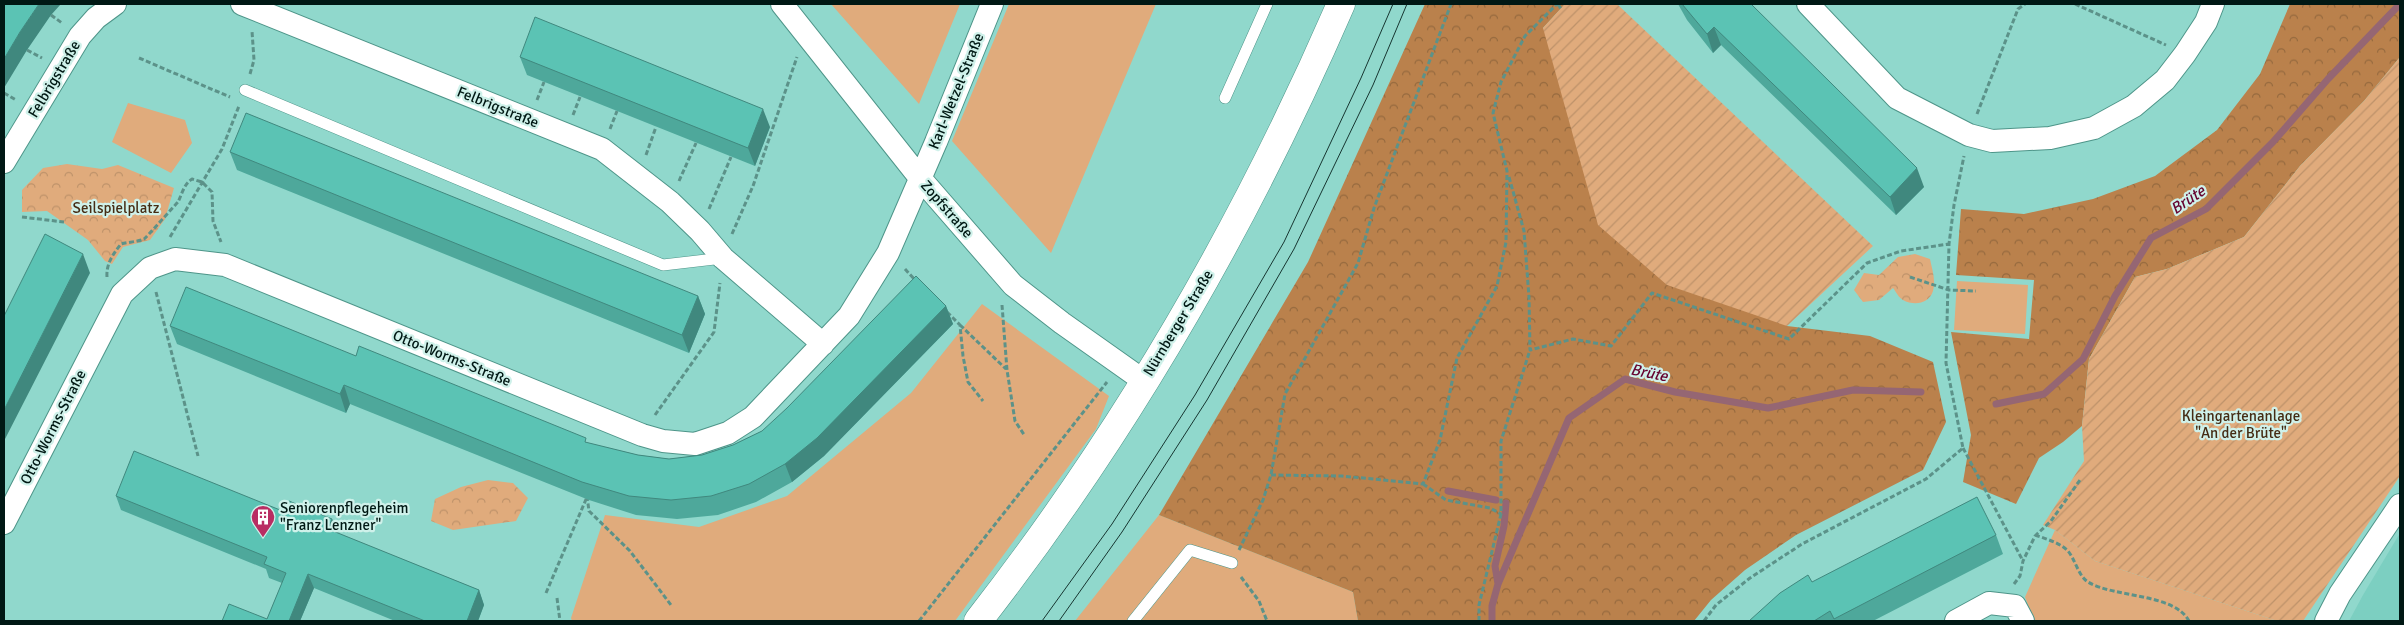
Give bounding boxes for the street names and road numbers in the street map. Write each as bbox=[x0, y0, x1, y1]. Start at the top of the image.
street label: Karl-Wetzel-Straße bbox=[924, 30, 988, 152]
street label: Felbrigstraße bbox=[24, 37, 84, 121]
street label: Felbrigstraße bbox=[454, 82, 542, 132]
street label: Zopfstraße bbox=[917, 176, 977, 242]
street label: Nürnberger Straße bbox=[1139, 267, 1217, 379]
street label: Otto-Worms-Straße bbox=[390, 326, 514, 390]
street label: Otto-Worms-Straße bbox=[16, 367, 90, 487]

